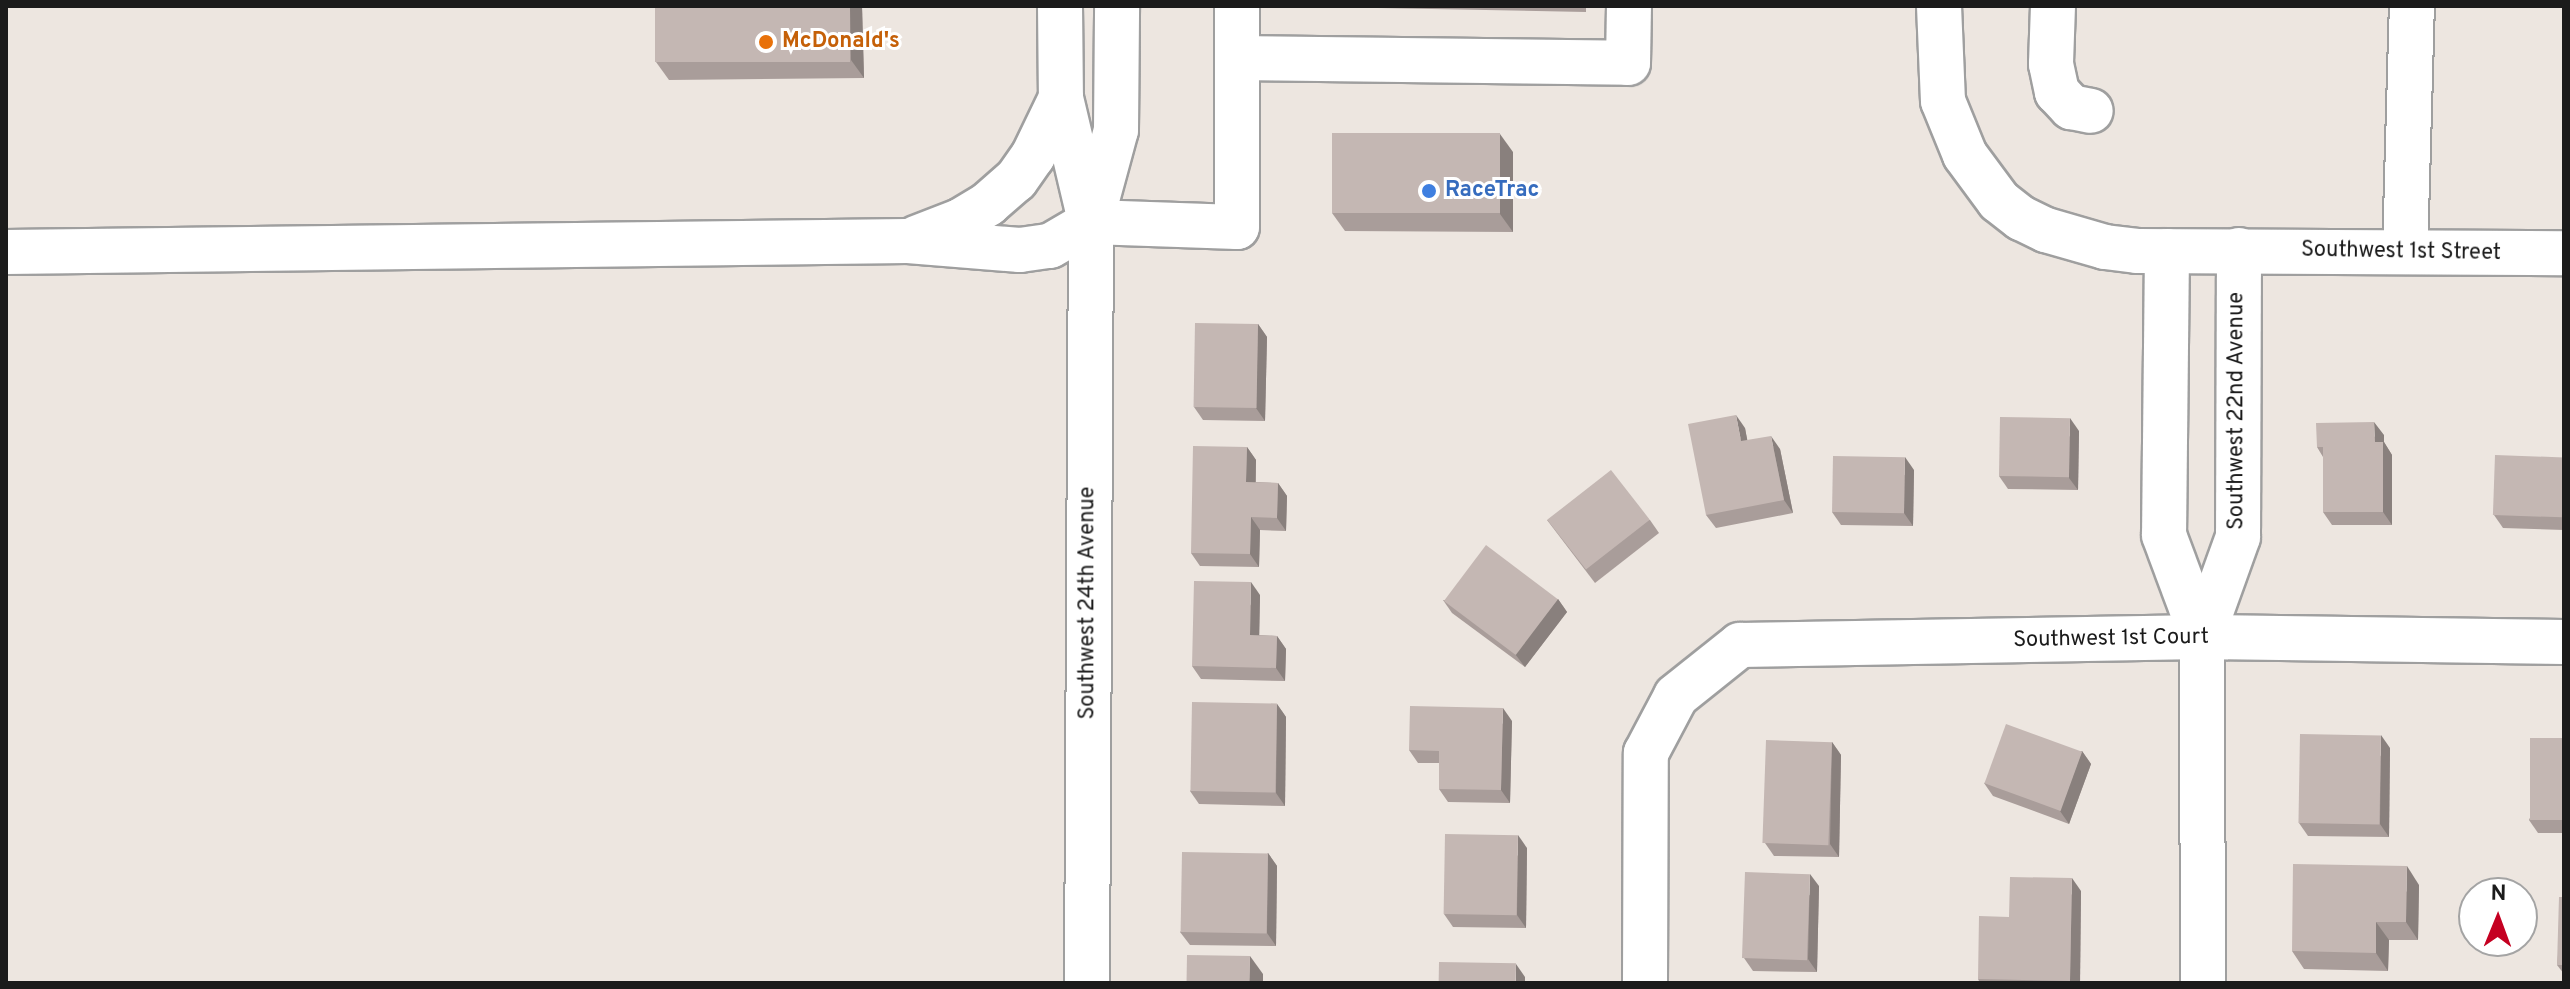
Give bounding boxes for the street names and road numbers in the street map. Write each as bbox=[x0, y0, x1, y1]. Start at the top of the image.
street label: Southwest 1st Street bbox=[2301, 237, 2501, 267]
street label: Southwest 22nd Avenue bbox=[2224, 292, 2250, 530]
street label: Southwest 24th Avenue bbox=[1075, 486, 1101, 720]
street label: Southwest 1st Court bbox=[2013, 624, 2209, 654]

